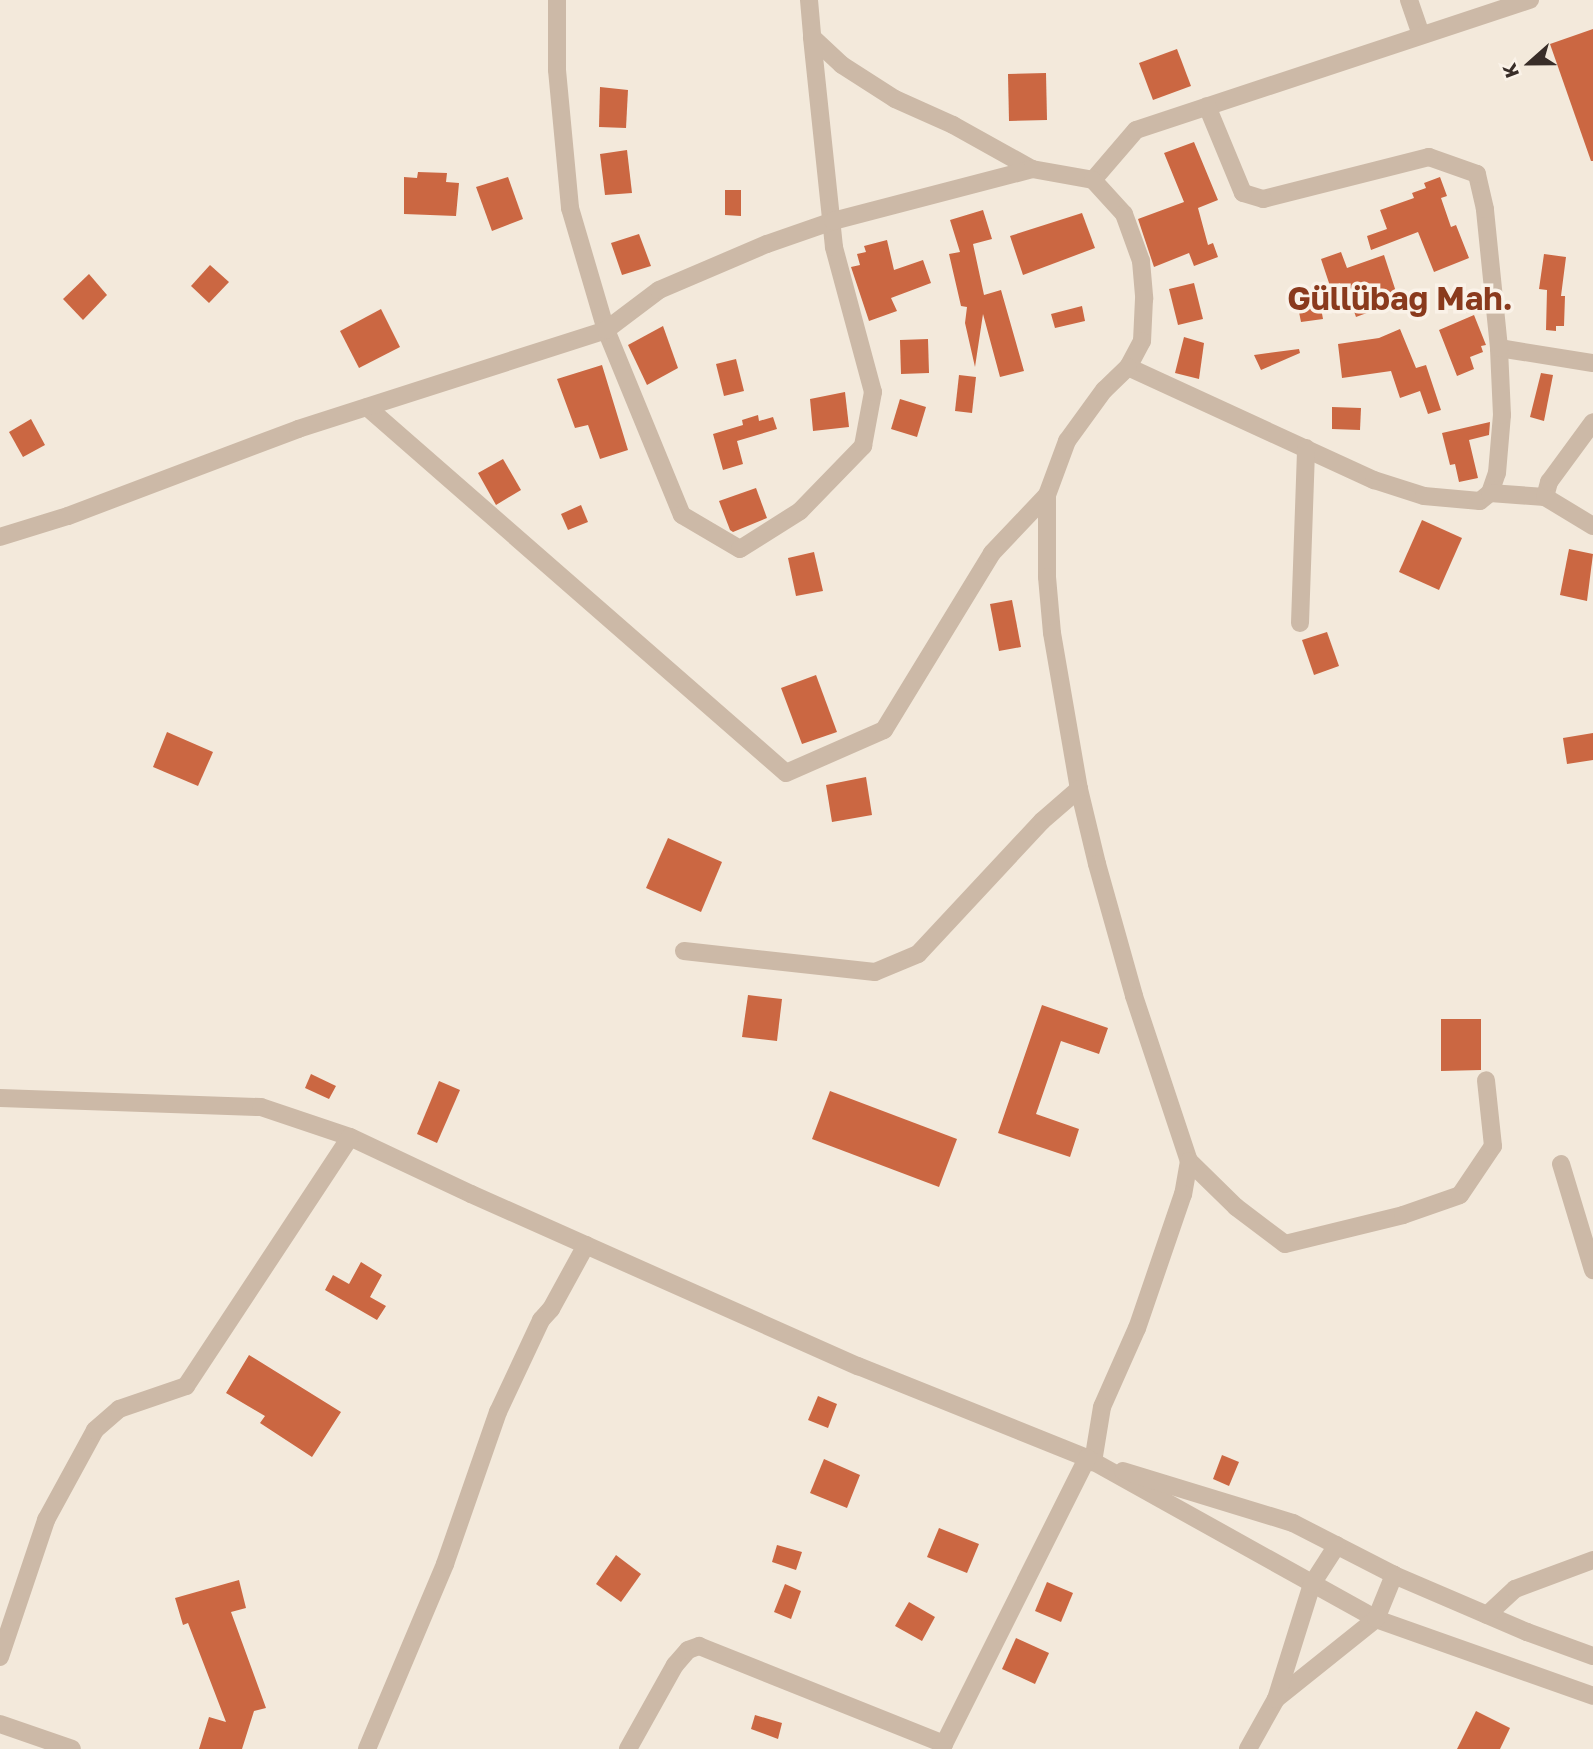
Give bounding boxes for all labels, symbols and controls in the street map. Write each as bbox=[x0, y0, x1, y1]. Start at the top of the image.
north arrow bbox=[1495, 28, 1565, 98]
text: K bbox=[1497, 60, 1523, 81]
district label: Güllübağ Mah. bbox=[1287, 279, 1513, 317]

